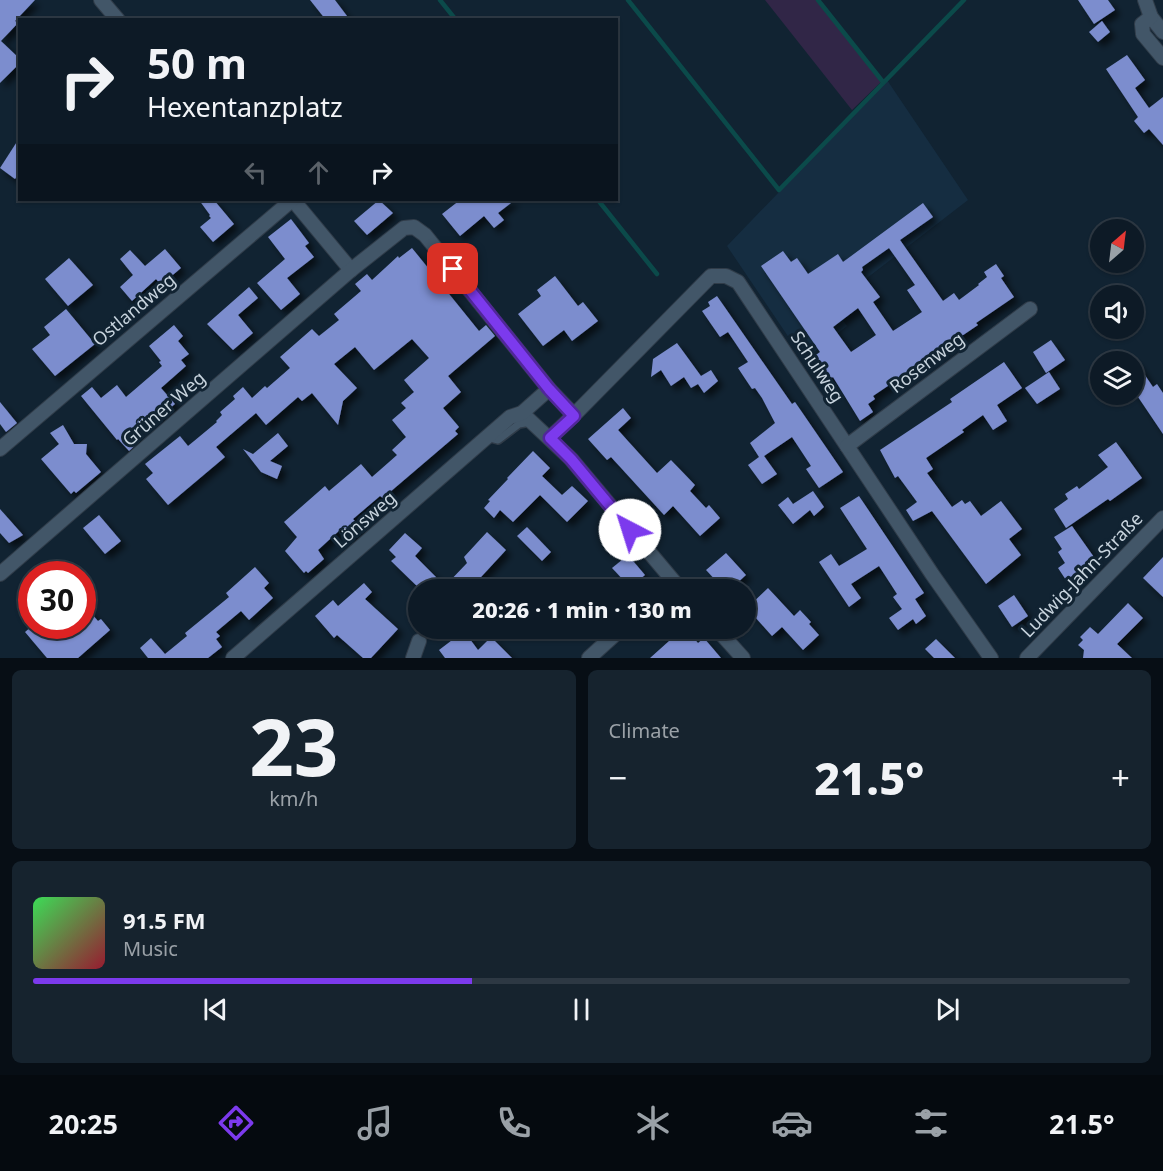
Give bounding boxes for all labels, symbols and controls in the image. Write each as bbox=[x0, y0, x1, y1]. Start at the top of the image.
text: 50 m bbox=[147, 34, 247, 91]
icon: right bbox=[48, 42, 126, 120]
text: Hexentanzplatz bbox=[147, 88, 343, 125]
icon: left bbox=[239, 156, 272, 189]
icon: ahead bbox=[302, 156, 335, 189]
icon: right bbox=[365, 156, 398, 189]
north arrow bbox=[1090, 219, 1144, 273]
map controls bbox=[1090, 219, 1144, 405]
pin bbox=[427, 243, 478, 294]
icon: arrive bbox=[436, 252, 469, 285]
street label: Ostlandweg bbox=[87, 267, 180, 351]
button: sound bbox=[1090, 285, 1144, 339]
street label: Schulweg bbox=[786, 326, 850, 407]
street label: Rosenweg bbox=[884, 326, 969, 398]
button: layers bbox=[1090, 351, 1144, 405]
street label: Grüner Weg bbox=[117, 366, 210, 451]
street label: Lönsweg bbox=[328, 485, 401, 553]
position arrow bbox=[598, 498, 662, 562]
street label: Ludwig-Jahn-Straße bbox=[1015, 506, 1147, 642]
speed limit sign: 30 bbox=[18, 561, 96, 639]
text: 20:26 · 1 min · 130 m bbox=[472, 594, 692, 624]
text: 23 bbox=[249, 693, 338, 799]
text: Climate bbox=[609, 717, 680, 744]
text: 21.5° bbox=[814, 747, 924, 808]
text: − bbox=[609, 755, 627, 800]
text: + bbox=[1111, 755, 1130, 800]
text: km/h bbox=[269, 785, 318, 812]
text: 91.5 FM bbox=[123, 905, 205, 935]
text: Music bbox=[123, 935, 178, 962]
icon: previous bbox=[199, 993, 232, 1026]
icon: pause bbox=[565, 993, 598, 1026]
icon: next bbox=[931, 993, 964, 1026]
icon: directions bbox=[215, 1102, 257, 1144]
icon: music bbox=[354, 1102, 396, 1144]
icon: phone bbox=[493, 1102, 535, 1144]
icon: climate bbox=[632, 1102, 674, 1144]
icon: car bbox=[771, 1102, 813, 1144]
icon: filters bbox=[910, 1102, 952, 1144]
text: 20:25 bbox=[49, 1105, 118, 1142]
text: 21.5° bbox=[1049, 1105, 1114, 1142]

